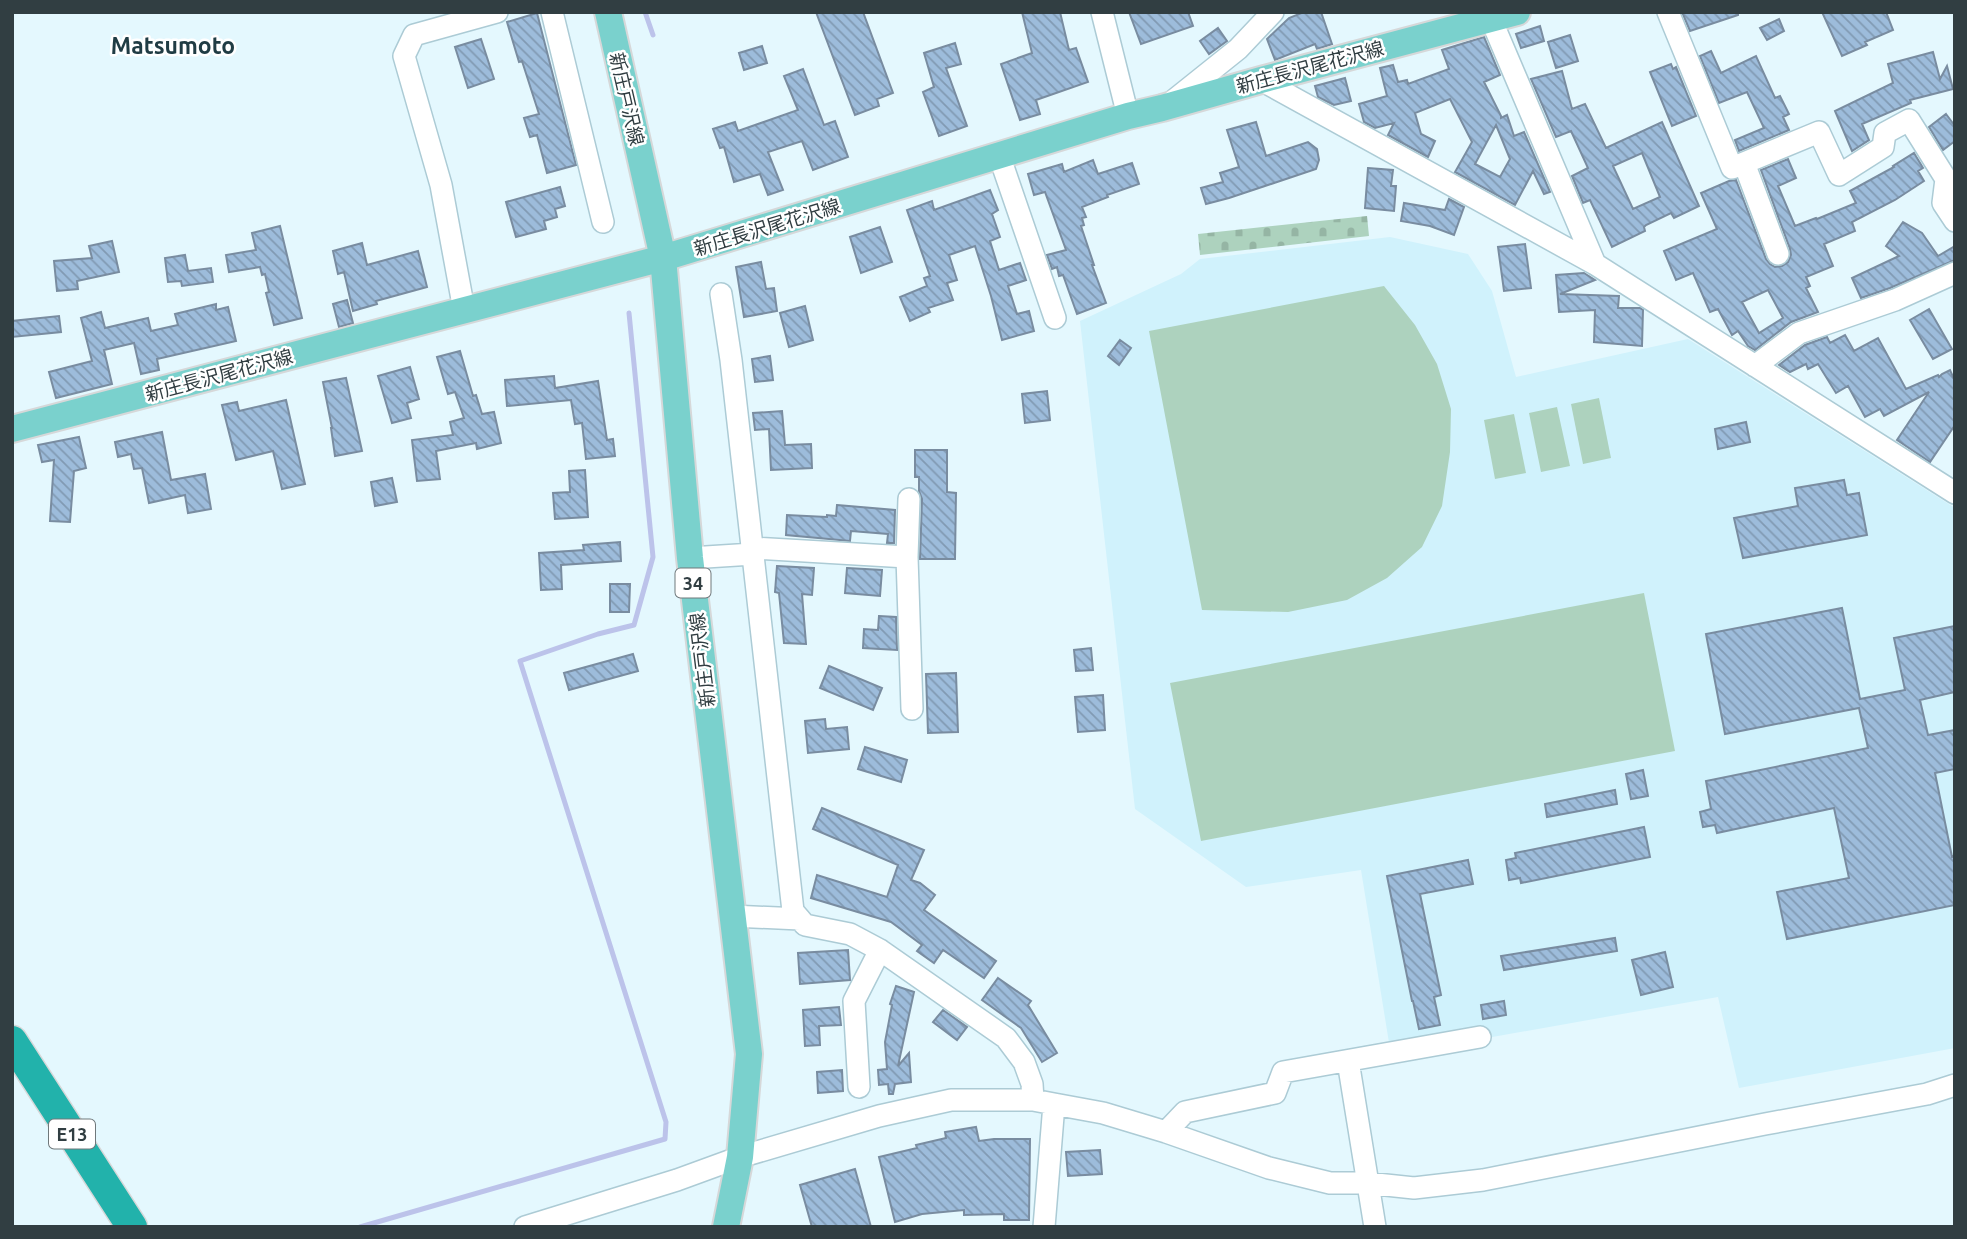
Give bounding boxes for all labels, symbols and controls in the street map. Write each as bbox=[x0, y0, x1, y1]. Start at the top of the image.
district label: Matsumoto bbox=[111, 33, 235, 58]
street label: 新庄長沢尾花沢線 bbox=[1234, 37, 1386, 97]
street label: 新庄戸沢線 bbox=[606, 50, 648, 148]
street label: 新庄長沢尾花沢線 bbox=[691, 194, 843, 260]
street label: 新庄長沢尾花沢線 bbox=[143, 345, 295, 405]
road number: 34 bbox=[676, 568, 710, 598]
street label: 新庄戸沢線 bbox=[685, 612, 719, 708]
road number: E13 bbox=[49, 1120, 95, 1148]

